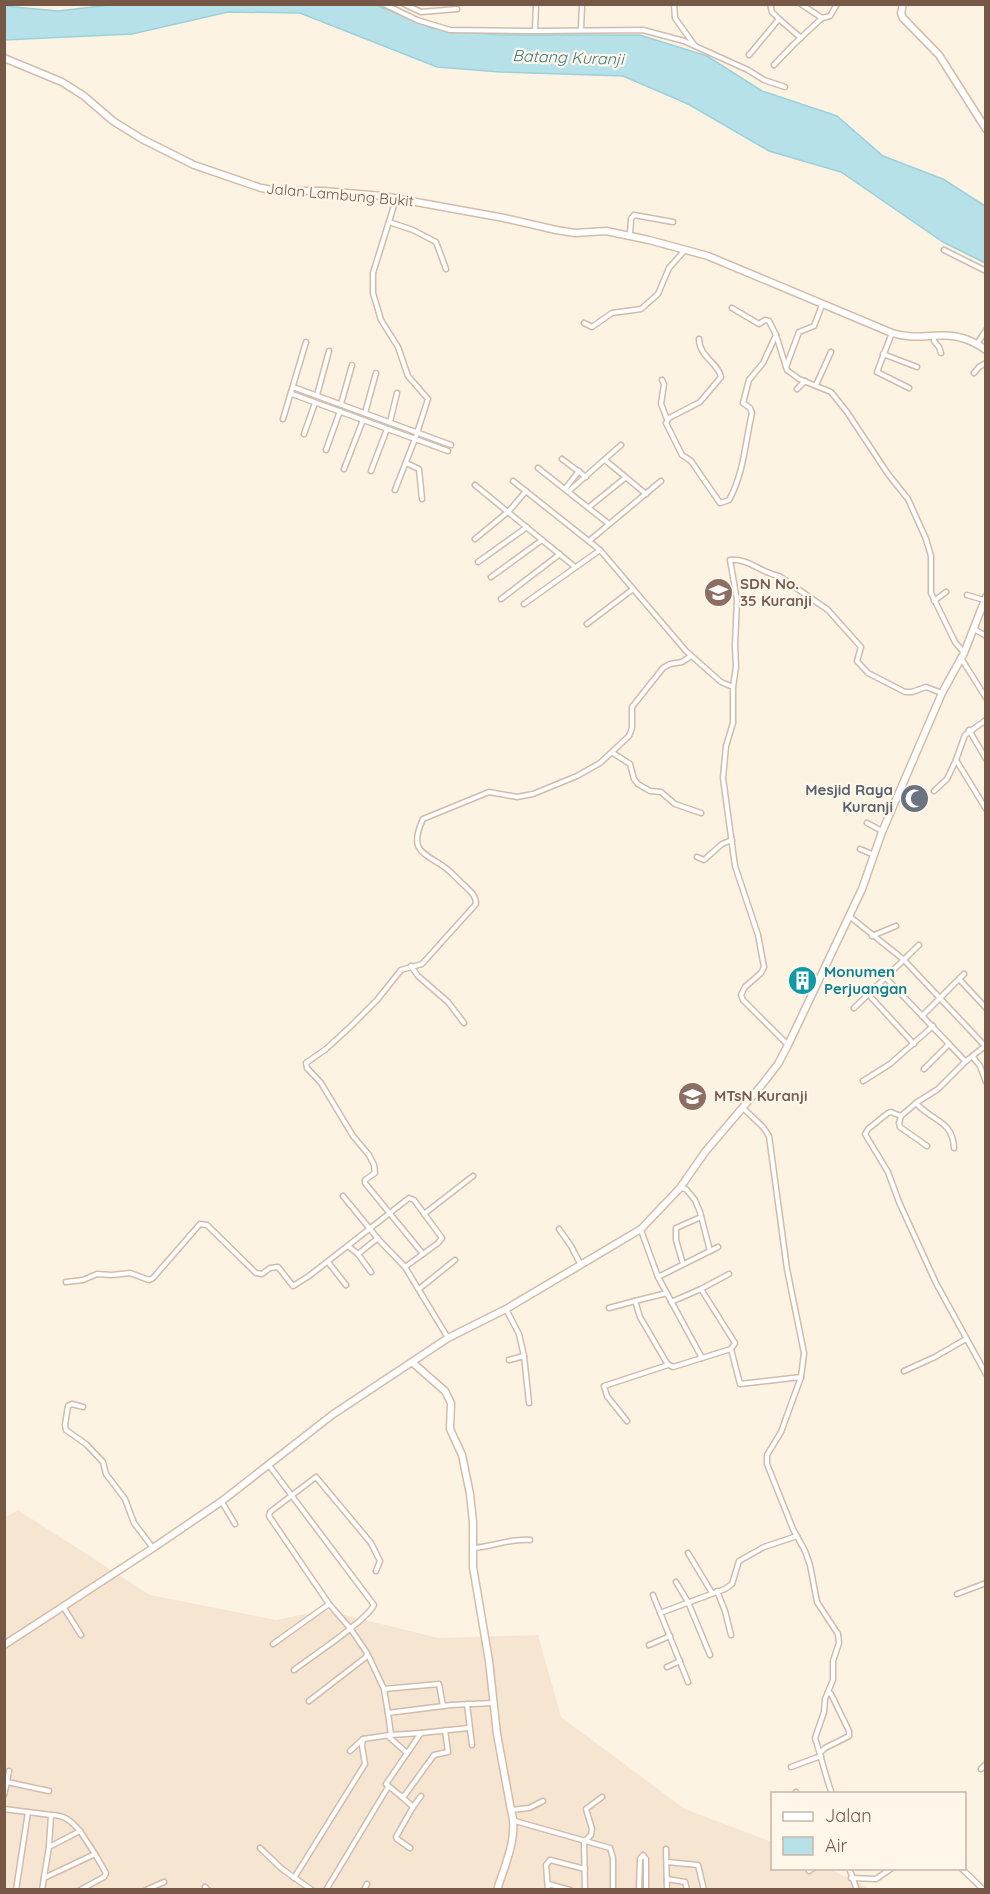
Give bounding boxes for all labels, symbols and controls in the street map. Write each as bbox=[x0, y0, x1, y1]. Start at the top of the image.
water label: Batang Kuranji bbox=[512, 45, 625, 69]
street label: Jalan Lambung Bukit bbox=[265, 179, 415, 210]
place label: SDN No. 35 Kuranji bbox=[740, 574, 812, 610]
school or university icon: SDN No. 35 Kuranji bbox=[703, 577, 735, 609]
place label: Mesjid Raya Kuranji bbox=[805, 780, 893, 816]
mosque icon: Mesjid Raya Kuranji bbox=[898, 783, 930, 815]
place label: Monumen Perjuangan bbox=[824, 962, 907, 998]
building icon: Monumen Perjuangan bbox=[787, 965, 819, 997]
school or university icon: MTsN Kuranji bbox=[677, 1080, 709, 1112]
place label: MTsN Kuranji bbox=[714, 1086, 807, 1105]
legend bbox=[771, 1792, 966, 1870]
text: Jalan bbox=[825, 1804, 872, 1827]
text: Air bbox=[825, 1834, 847, 1857]

